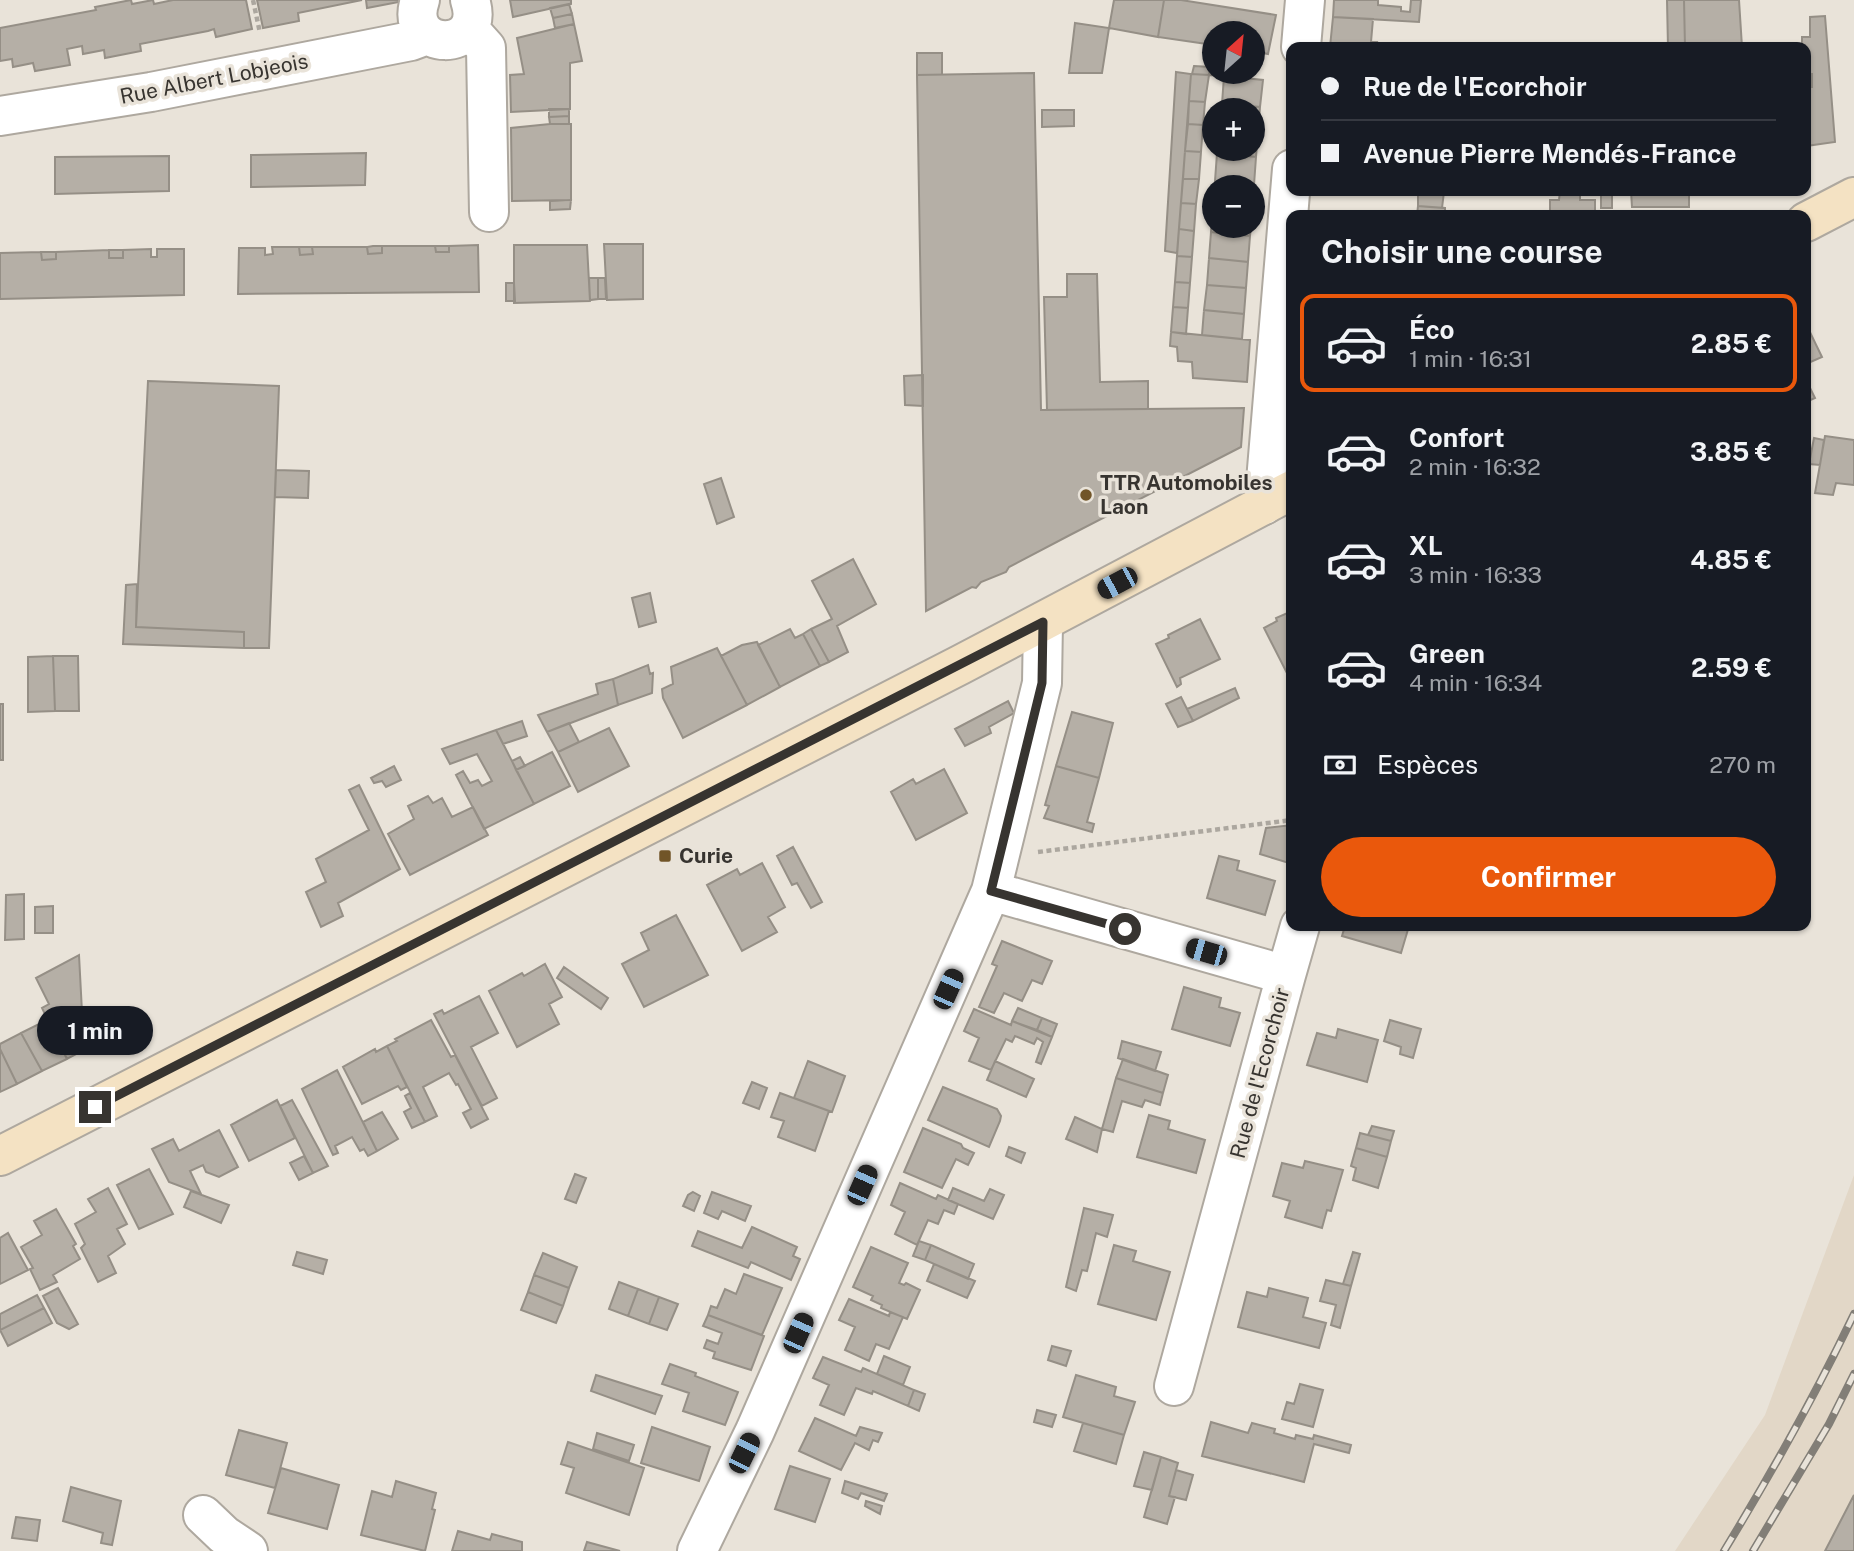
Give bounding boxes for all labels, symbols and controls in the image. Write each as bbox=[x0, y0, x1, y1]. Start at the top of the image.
north arrow bbox=[1202, 21, 1265, 84]
map controls bbox=[1202, 21, 1265, 238]
street label: Rue Albert Lobjeois bbox=[118, 48, 310, 109]
text: Rue de l'Ecorchoir bbox=[1363, 71, 1587, 102]
button: + bbox=[1202, 98, 1265, 161]
text: Avenue Pierre Mendés-France bbox=[1363, 138, 1736, 169]
button: − bbox=[1202, 175, 1265, 238]
text: Choisir une course bbox=[1321, 233, 1603, 270]
icon: car bbox=[1325, 312, 1388, 375]
text: Éco bbox=[1409, 314, 1455, 345]
text: 2.85 € bbox=[1691, 328, 1772, 359]
text: 1 min · 16:31 bbox=[1409, 345, 1532, 372]
icon: car bbox=[1325, 420, 1388, 483]
text: Confort bbox=[1409, 422, 1505, 453]
text: 3.85 € bbox=[1690, 436, 1772, 467]
text: 2 min · 16:32 bbox=[1409, 453, 1541, 480]
place label: TTR Automobiles Laon bbox=[1100, 470, 1273, 519]
marker: TTR Automobiles Laon bbox=[1078, 487, 1094, 503]
icon: car bbox=[1325, 528, 1388, 591]
text: XL bbox=[1409, 530, 1443, 561]
text: 4.85 € bbox=[1690, 544, 1772, 575]
text: 3 min · 16:33 bbox=[1409, 561, 1542, 588]
car bbox=[1094, 564, 1141, 602]
icon: car bbox=[1325, 636, 1388, 699]
text: Green bbox=[1409, 638, 1485, 669]
text: 2.59 € bbox=[1691, 652, 1772, 683]
text: 4 min · 16:34 bbox=[1409, 669, 1542, 696]
icon: cash bbox=[1321, 746, 1359, 784]
text: Espèces bbox=[1377, 749, 1478, 780]
text: 270 m bbox=[1709, 751, 1776, 778]
button: Confirmer bbox=[1321, 837, 1776, 917]
place label: Curie bbox=[679, 843, 733, 868]
marker: Curie bbox=[657, 848, 673, 864]
route start bbox=[1109, 913, 1141, 945]
car bbox=[1183, 936, 1230, 968]
car bbox=[930, 966, 967, 1012]
street label: Rue de l'Ecorchoir bbox=[1225, 985, 1294, 1161]
callout: 1 min bbox=[37, 1006, 153, 1054]
text: 1 min bbox=[67, 1017, 123, 1044]
route end bbox=[79, 1091, 111, 1123]
car bbox=[844, 1162, 881, 1208]
car bbox=[780, 1310, 817, 1356]
car bbox=[726, 1430, 763, 1476]

